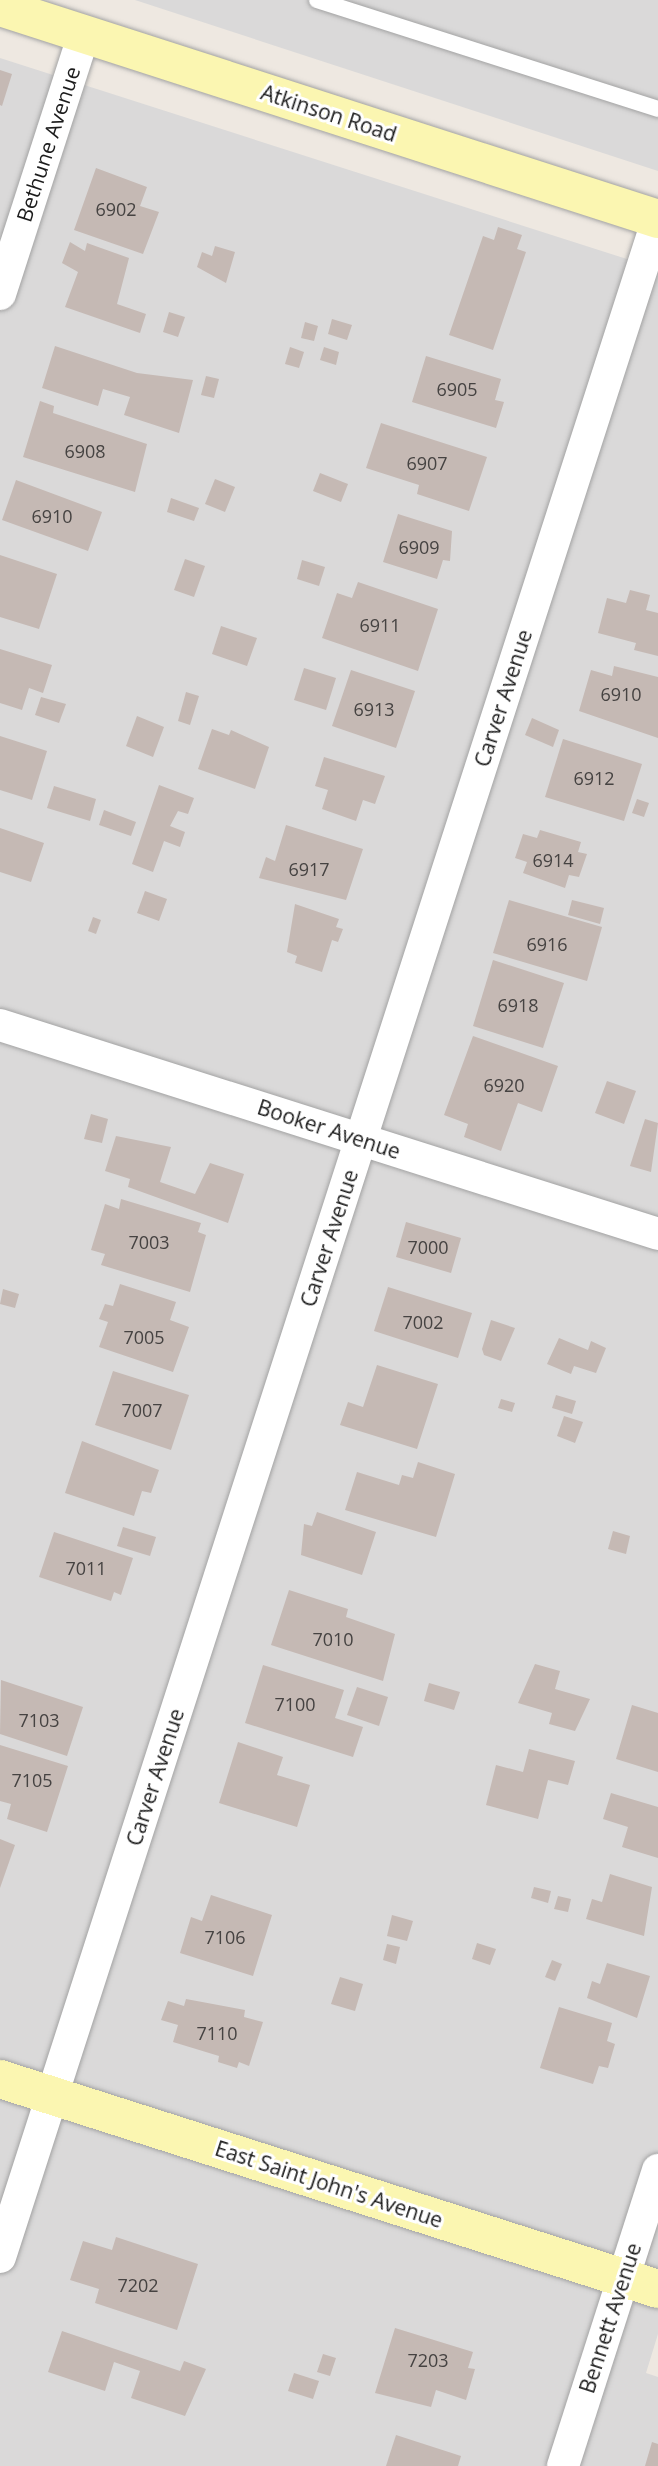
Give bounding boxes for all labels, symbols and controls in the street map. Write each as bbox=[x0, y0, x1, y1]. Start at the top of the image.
street label: Bethune Avenue bbox=[11, 63, 85, 225]
street label: Atkinson Road bbox=[258, 79, 400, 147]
house number: 6902 bbox=[95, 198, 137, 220]
house number: 6905 bbox=[436, 378, 478, 400]
house number: 6908 bbox=[64, 440, 106, 462]
house number: 6907 bbox=[406, 452, 448, 474]
house number: 6910 bbox=[31, 505, 73, 527]
house number: 6909 bbox=[398, 536, 440, 558]
house number: 6911 bbox=[359, 614, 401, 636]
street label: Carver Avenue bbox=[469, 626, 537, 770]
house number: 6910 bbox=[600, 683, 642, 705]
house number: 6913 bbox=[353, 698, 395, 720]
house number: 6912 bbox=[573, 767, 615, 789]
house number: 6914 bbox=[532, 849, 574, 871]
house number: 6917 bbox=[288, 858, 330, 880]
house number: 6916 bbox=[526, 933, 568, 955]
house number: 6918 bbox=[497, 994, 539, 1016]
house number: 6920 bbox=[483, 1074, 525, 1096]
street label: Booker Avenue bbox=[254, 1094, 404, 1164]
street label: Carver Avenue bbox=[295, 1166, 363, 1310]
house number: 7003 bbox=[128, 1231, 170, 1253]
house number: 7000 bbox=[407, 1236, 449, 1258]
house number: 7002 bbox=[402, 1311, 444, 1333]
house number: 7005 bbox=[123, 1326, 165, 1348]
house number: 7007 bbox=[121, 1399, 163, 1421]
house number: 7011 bbox=[65, 1557, 107, 1579]
house number: 7010 bbox=[312, 1628, 354, 1650]
house number: 7100 bbox=[274, 1693, 316, 1715]
street label: Carver Avenue bbox=[121, 1705, 189, 1849]
house number: 7103 bbox=[18, 1709, 60, 1731]
house number: 7105 bbox=[11, 1769, 53, 1791]
house number: 7106 bbox=[204, 1926, 246, 1948]
house number: 7110 bbox=[196, 2022, 238, 2044]
street label: East Saint John's Avenue bbox=[212, 2135, 446, 2233]
street label: Bennett Avenue bbox=[574, 2240, 646, 2396]
house number: 7202 bbox=[117, 2274, 159, 2296]
house number: 7203 bbox=[407, 2349, 449, 2371]

